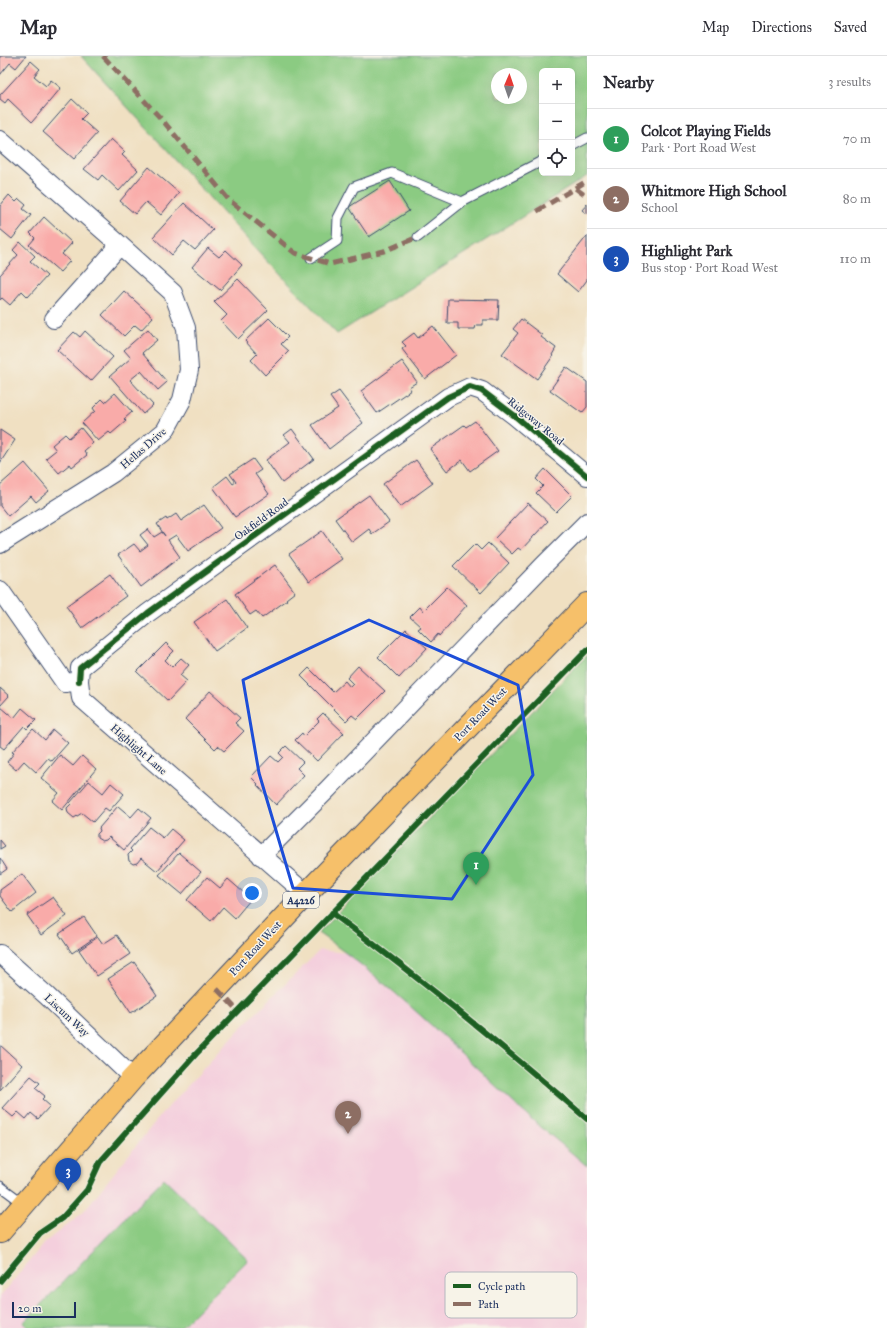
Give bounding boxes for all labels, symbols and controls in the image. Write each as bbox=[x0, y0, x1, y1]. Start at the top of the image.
text: Map bbox=[20, 16, 57, 39]
text: Map bbox=[702, 19, 729, 36]
text: Directions bbox=[751, 19, 812, 36]
text: Saved bbox=[834, 19, 867, 36]
north arrow bbox=[491, 68, 527, 104]
map controls bbox=[539, 68, 575, 176]
button: + bbox=[539, 68, 575, 104]
text: Nearby bbox=[603, 72, 654, 93]
text: 3 results bbox=[828, 74, 871, 90]
button: − bbox=[539, 104, 575, 140]
text: Colcot Playing Fields bbox=[641, 122, 771, 140]
text: 1 bbox=[613, 131, 619, 147]
text: 70 m bbox=[843, 131, 871, 147]
button: locate bbox=[539, 140, 575, 176]
text: Park · Port Road West bbox=[641, 140, 756, 156]
text: Whitmore High School bbox=[641, 182, 786, 200]
text: 2 bbox=[613, 191, 619, 207]
text: 80 m bbox=[843, 191, 871, 207]
text: School bbox=[641, 200, 678, 216]
text: Highlight Park bbox=[641, 242, 733, 260]
text: 3 bbox=[613, 251, 619, 267]
text: 110 m bbox=[839, 251, 871, 267]
text: Bus stop · Port Road West bbox=[641, 260, 778, 276]
street label: Ridgeway Road bbox=[505, 395, 567, 448]
street label: Hellas Drive bbox=[118, 425, 169, 472]
street label: Oakfield Road bbox=[232, 495, 291, 543]
street label: Port Road West bbox=[451, 684, 510, 744]
street label: Highlight Lane bbox=[108, 721, 170, 778]
pin: 1 bbox=[463, 852, 489, 885]
your location bbox=[242, 883, 262, 903]
road number: A4226 bbox=[283, 892, 319, 908]
street label: Port Road West bbox=[227, 918, 284, 978]
street label: Liscum Way bbox=[41, 991, 92, 1040]
pin: 2 bbox=[335, 1101, 361, 1134]
pin: 3 bbox=[55, 1158, 81, 1191]
legend bbox=[445, 1272, 577, 1318]
text: Cycle path bbox=[478, 1280, 525, 1293]
text: Path bbox=[478, 1298, 499, 1311]
scale bar bbox=[12, 1300, 76, 1319]
text: 20 m bbox=[18, 1302, 41, 1315]

